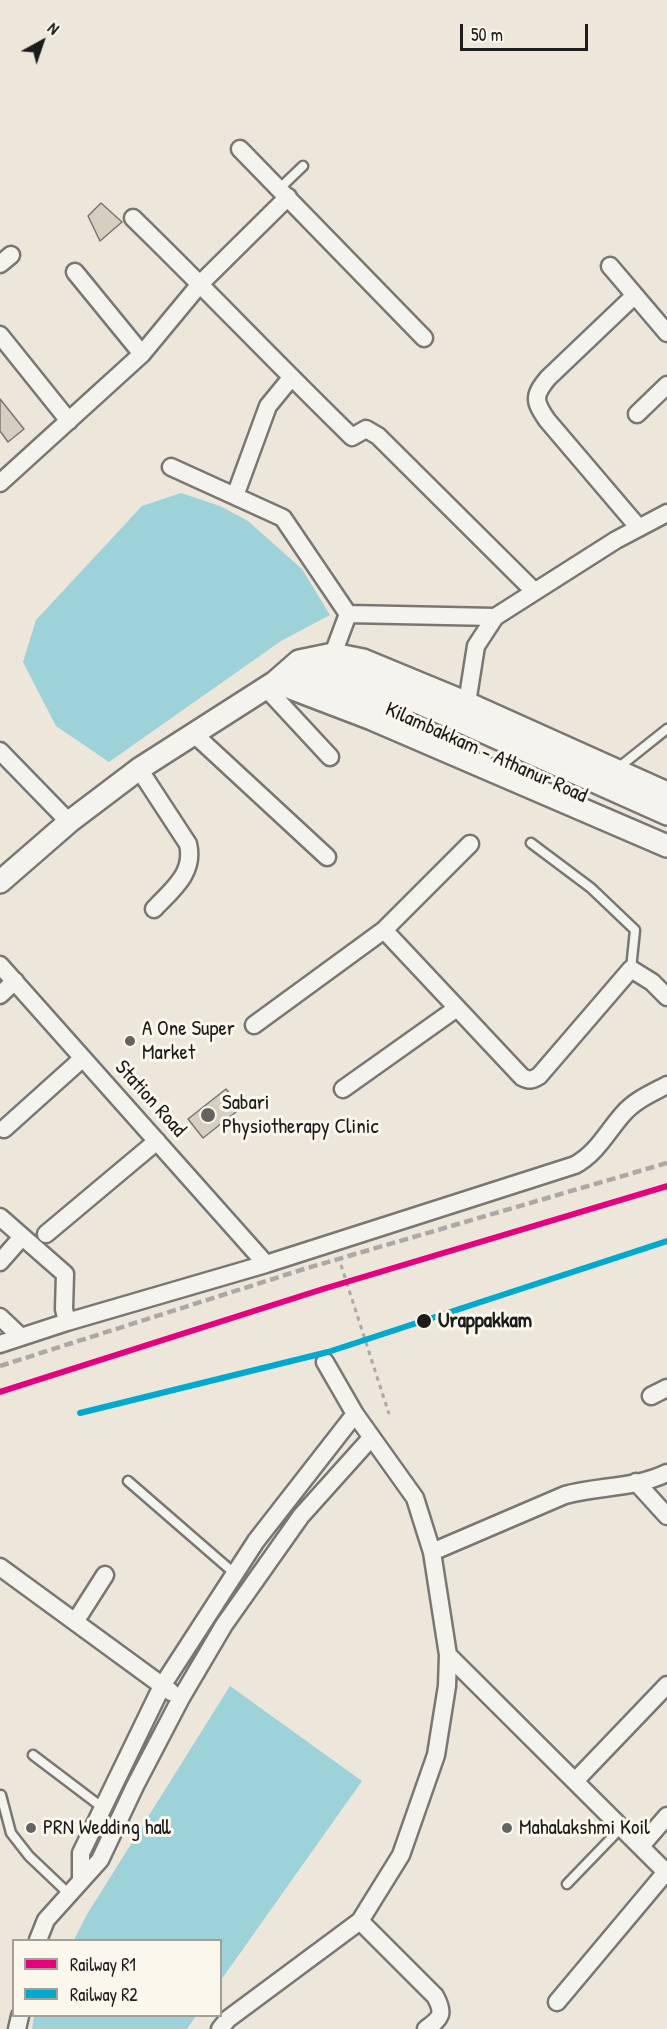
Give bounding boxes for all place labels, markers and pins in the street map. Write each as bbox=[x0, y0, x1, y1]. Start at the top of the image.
place label: A One Super Market bbox=[142, 1016, 235, 1066]
marker: A One Super Market bbox=[123, 1034, 137, 1048]
place label: Sabari Physiotherapy Clinic bbox=[222, 1090, 379, 1140]
marker: Sabari Physiotherapy Clinic bbox=[199, 1106, 217, 1124]
place label: Urappakkam bbox=[438, 1308, 532, 1334]
marker: Urappakkam bbox=[415, 1312, 433, 1330]
place label: PRN Wedding hall bbox=[43, 1815, 171, 1841]
place label: Mahalakshmi Koil bbox=[519, 1815, 650, 1841]
marker: PRN Wedding hall bbox=[24, 1821, 38, 1835]
marker: Mahalakshmi Koil bbox=[500, 1821, 514, 1835]

